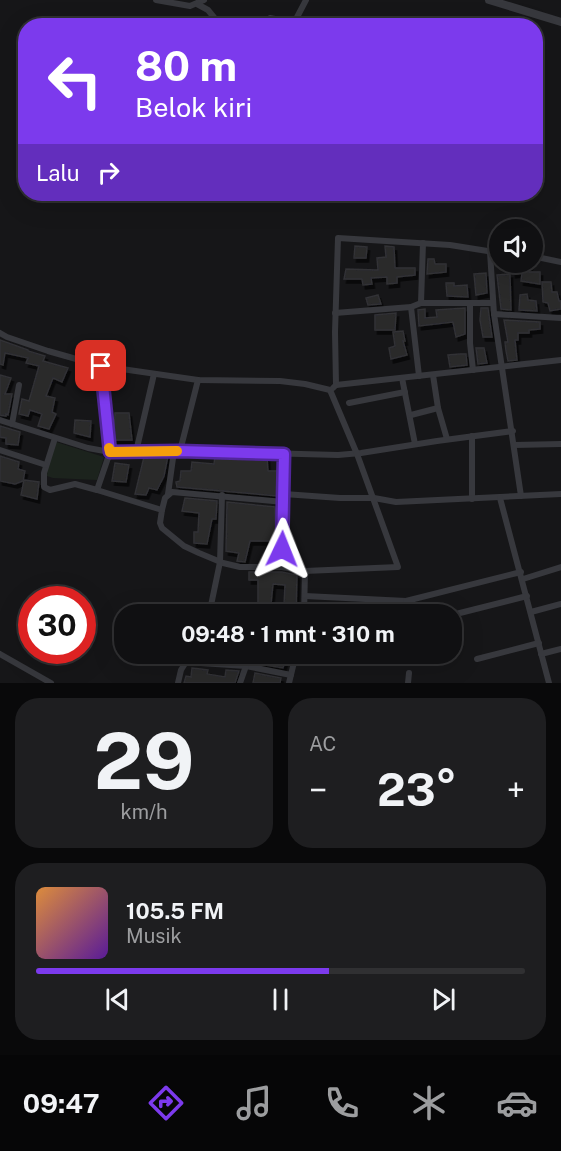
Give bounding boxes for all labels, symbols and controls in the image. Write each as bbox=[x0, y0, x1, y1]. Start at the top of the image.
text: 80 m bbox=[135, 41, 237, 90]
icon: left bbox=[36, 42, 114, 120]
text: Belok kiri bbox=[135, 91, 252, 123]
icon: right bbox=[92, 156, 125, 189]
text: Lalu bbox=[36, 160, 80, 186]
map controls bbox=[489, 219, 543, 273]
button: sound bbox=[489, 219, 543, 273]
pin bbox=[75, 340, 126, 391]
icon: arrive bbox=[84, 349, 117, 382]
position arrow bbox=[250, 517, 314, 581]
speed limit sign: 30 bbox=[18, 586, 96, 664]
text: 09:48 · 1 mnt · 310 m bbox=[181, 621, 395, 647]
text: 29 bbox=[94, 715, 194, 807]
text: AC bbox=[309, 732, 336, 756]
text: 23° bbox=[377, 763, 457, 816]
text: − bbox=[309, 771, 327, 809]
text: + bbox=[507, 771, 525, 809]
text: km/h bbox=[120, 800, 168, 824]
text: 105.5 FM bbox=[126, 898, 224, 924]
text: Musik bbox=[126, 924, 182, 948]
icon: previous bbox=[101, 983, 134, 1016]
icon: pause bbox=[264, 983, 297, 1016]
icon: next bbox=[427, 983, 460, 1016]
icon: directions bbox=[145, 1082, 187, 1124]
icon: music bbox=[233, 1082, 275, 1124]
icon: phone bbox=[321, 1082, 363, 1124]
icon: climate bbox=[408, 1082, 450, 1124]
icon: car bbox=[496, 1082, 538, 1124]
text: 09:47 bbox=[23, 1087, 100, 1119]

